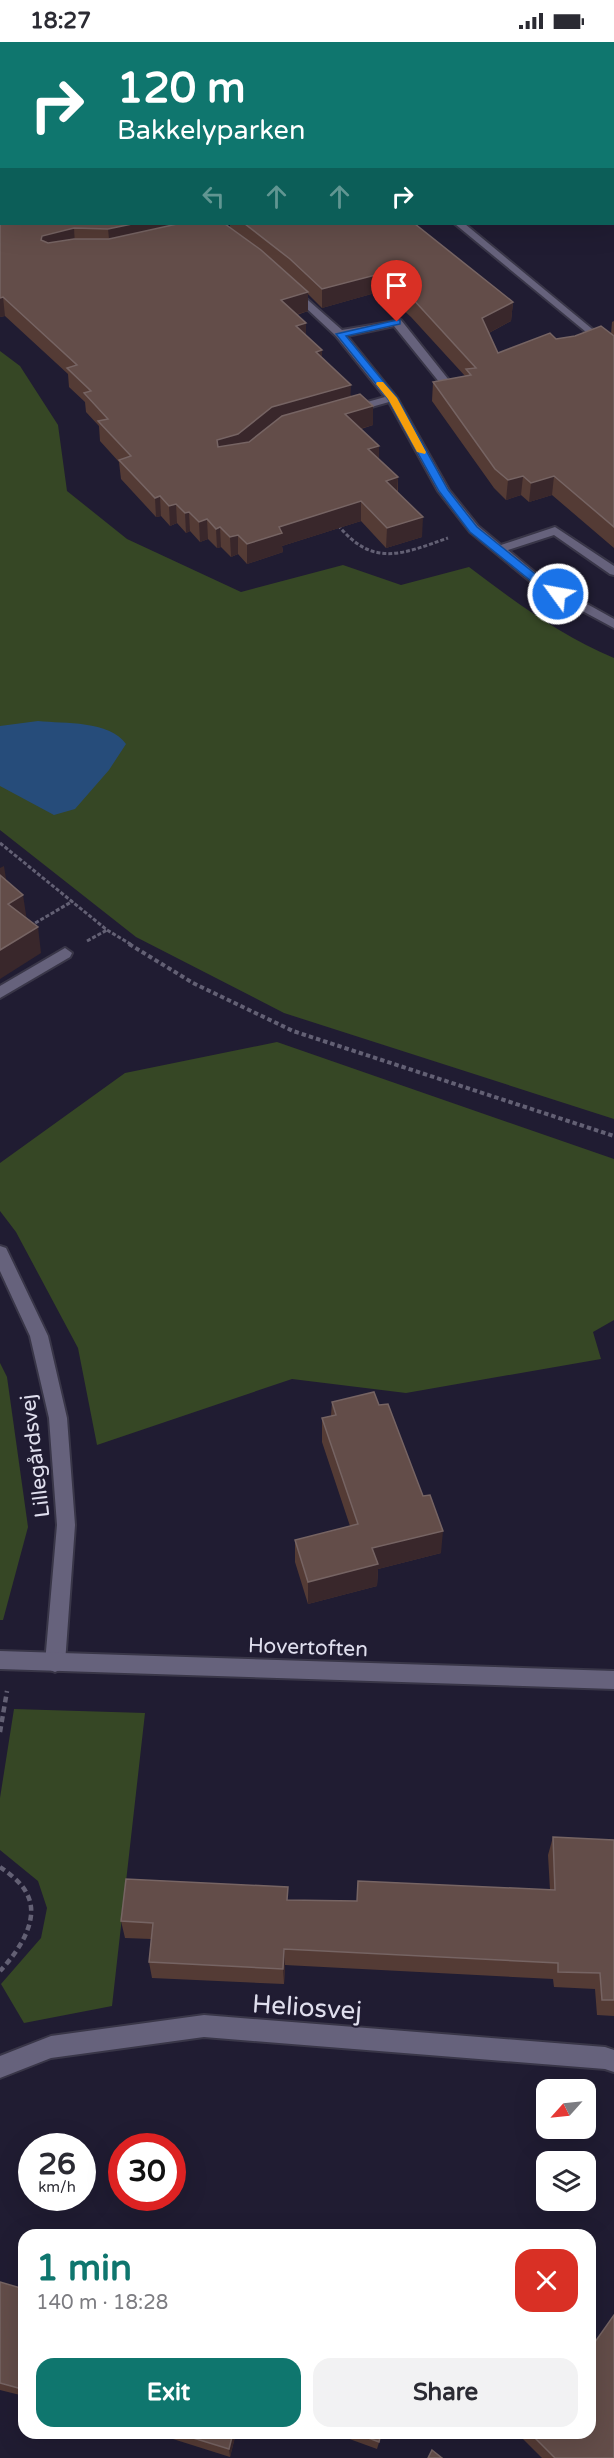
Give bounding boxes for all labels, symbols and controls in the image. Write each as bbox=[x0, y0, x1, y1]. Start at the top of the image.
text: 18:27 bbox=[30, 8, 91, 34]
text: 120 m bbox=[117, 63, 246, 114]
icon: right bbox=[18, 66, 96, 144]
text: Bakkelyparken bbox=[117, 114, 305, 147]
icon: left bbox=[197, 180, 230, 213]
icon: ahead bbox=[260, 180, 293, 213]
icon: ahead bbox=[323, 180, 356, 213]
icon: right bbox=[386, 180, 419, 213]
pin bbox=[371, 260, 422, 322]
icon: arrive bbox=[380, 269, 413, 302]
position arrow bbox=[526, 562, 590, 626]
street label: Lillegårdsvej bbox=[16, 1393, 55, 1519]
street label: Hovertoften bbox=[248, 1633, 368, 1662]
street label: Heliosvej bbox=[251, 1988, 363, 2027]
north arrow bbox=[536, 2079, 596, 2139]
map controls bbox=[536, 2079, 596, 2211]
speed limit sign: 30 bbox=[108, 2133, 186, 2211]
text: 26 bbox=[38, 2146, 76, 2183]
button: layers bbox=[536, 2151, 596, 2211]
text: km/h bbox=[38, 2178, 76, 2196]
text: 1 min bbox=[36, 2247, 132, 2290]
button: close bbox=[515, 2249, 578, 2312]
text: 140 m · 18:28 bbox=[36, 2291, 168, 2315]
button: Exit bbox=[36, 2358, 301, 2427]
button: Share bbox=[313, 2358, 578, 2427]

